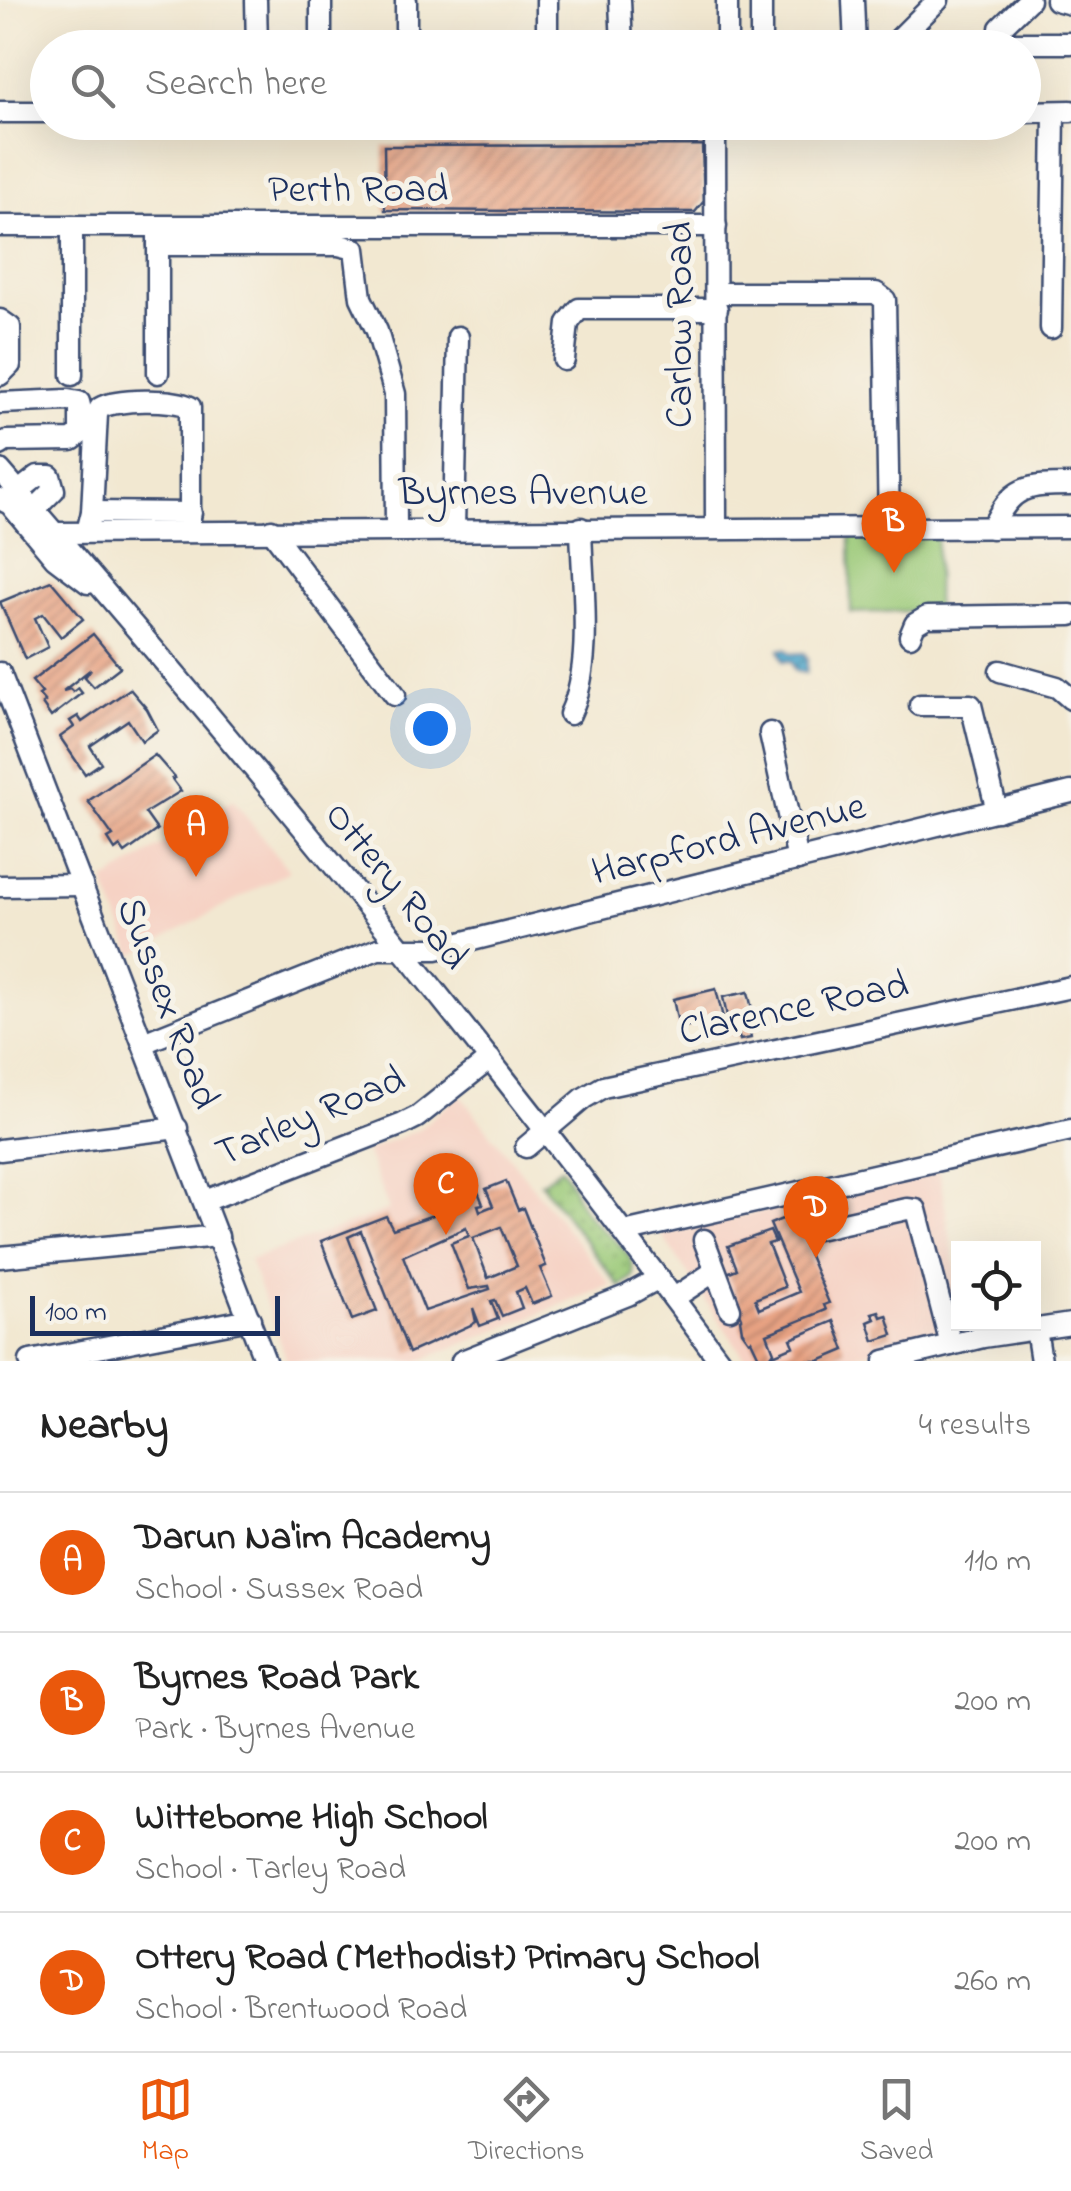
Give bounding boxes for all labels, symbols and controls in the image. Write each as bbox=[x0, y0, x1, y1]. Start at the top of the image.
search box bbox=[30, 30, 1041, 140]
text: Search here bbox=[145, 57, 327, 113]
icon: search bbox=[65, 58, 120, 113]
street label: Perth Road bbox=[268, 162, 448, 221]
street label: Carlow Road bbox=[652, 222, 711, 428]
street label: Byrnes Avenue bbox=[397, 465, 648, 524]
pin: B bbox=[862, 490, 926, 573]
your location bbox=[405, 703, 456, 754]
street label: Harpford Avenue bbox=[586, 778, 872, 904]
street label: Ottery Road bbox=[308, 790, 482, 984]
pin: A bbox=[164, 794, 228, 877]
street label: Sussex Road bbox=[99, 890, 233, 1118]
street label: Clarence Road bbox=[674, 957, 914, 1063]
street label: Tarley Road bbox=[207, 1052, 415, 1184]
pin: C bbox=[414, 1152, 478, 1235]
pin: D bbox=[784, 1176, 848, 1258]
map controls bbox=[951, 1241, 1041, 1331]
button: locate bbox=[951, 1241, 1041, 1331]
scale bar bbox=[30, 1291, 280, 1336]
text: 100 m bbox=[45, 1293, 107, 1334]
text: Nearby bbox=[40, 1396, 168, 1457]
text: 4 results bbox=[919, 1403, 1031, 1450]
text: Darun Na'im Academy bbox=[135, 1511, 491, 1567]
text: A bbox=[63, 1539, 82, 1586]
text: 110 m bbox=[964, 1539, 1031, 1586]
text: School · Sussex Road bbox=[135, 1567, 423, 1614]
text: Byrnes Road Park bbox=[135, 1651, 419, 1707]
text: B bbox=[62, 1679, 83, 1726]
text: 200 m bbox=[955, 1679, 1031, 1726]
text: Park · Byrnes Avenue bbox=[135, 1707, 415, 1754]
text: Wittebome High School bbox=[135, 1791, 488, 1847]
text: C bbox=[64, 1819, 81, 1866]
text: 200 m bbox=[955, 1819, 1031, 1866]
text: School · Tarley Road bbox=[135, 1847, 406, 1894]
text: Ottery Road (Methodist) Primary School bbox=[135, 1931, 760, 1987]
text: D bbox=[61, 1959, 84, 2006]
text: 260 m bbox=[954, 1959, 1031, 2006]
text: School · Brentwood Road bbox=[135, 1987, 467, 2034]
tab: Map bbox=[138, 2072, 193, 2173]
tab: Directions bbox=[468, 2072, 585, 2173]
tab: Saved bbox=[860, 2072, 933, 2173]

